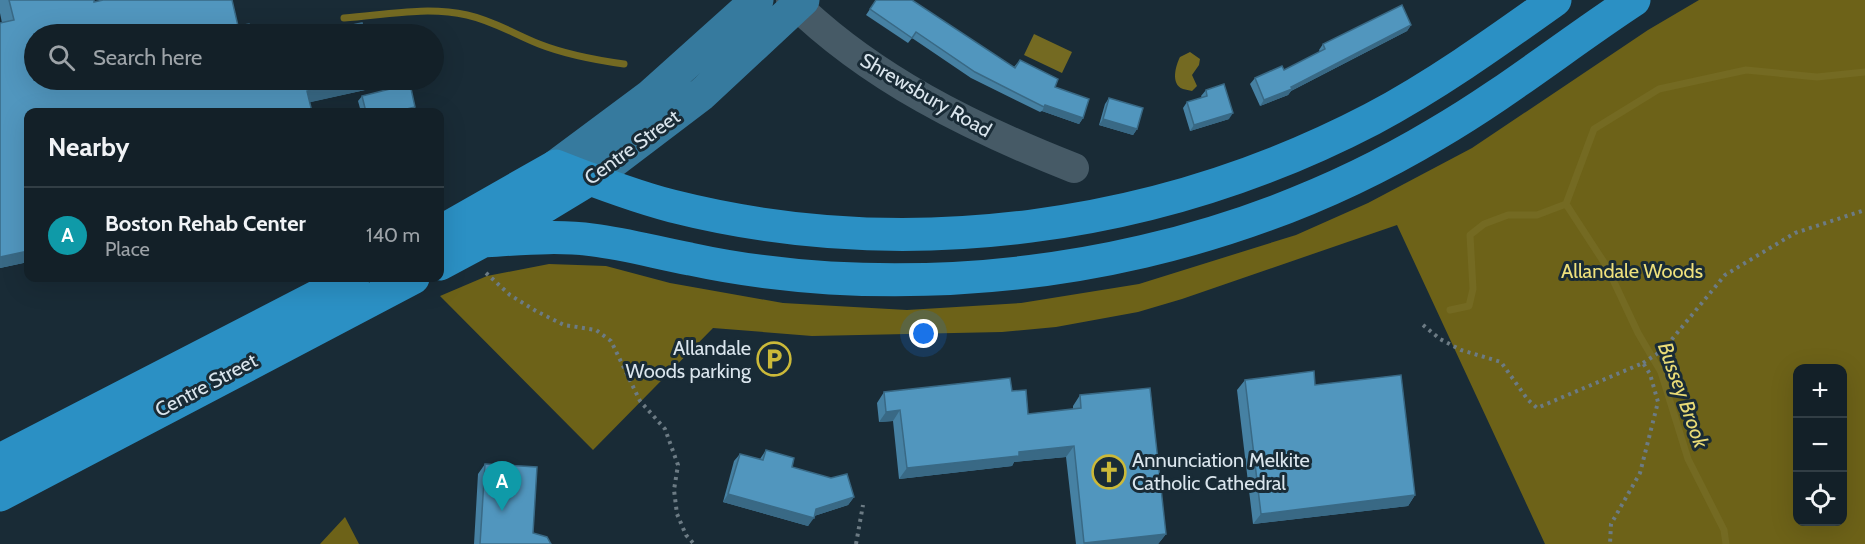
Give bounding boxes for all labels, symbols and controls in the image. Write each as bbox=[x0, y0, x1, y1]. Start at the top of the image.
search box bbox=[24, 24, 444, 90]
icon: search bbox=[45, 41, 78, 74]
text: Search here bbox=[93, 44, 202, 71]
street label: Shrewsbury Road bbox=[856, 48, 996, 142]
street label: Centre Street bbox=[580, 104, 685, 190]
text: Nearby bbox=[48, 131, 129, 163]
text: Boston Rehab Center bbox=[105, 210, 306, 237]
text: A bbox=[61, 223, 74, 247]
text: 140 m bbox=[366, 223, 420, 247]
text: Place bbox=[105, 237, 150, 261]
park label: Allandale Woods bbox=[1561, 259, 1703, 283]
your location bbox=[909, 319, 938, 348]
place label: Allandale Woods parking bbox=[626, 336, 752, 383]
water label: Bussey Brook bbox=[1653, 339, 1714, 452]
parking icon: Allandale Woods parking bbox=[756, 341, 792, 377]
street label: Centre Street bbox=[151, 348, 261, 422]
map controls bbox=[1793, 364, 1847, 526]
button: + bbox=[1793, 364, 1847, 418]
button: − bbox=[1793, 418, 1847, 472]
place label: Annunciation Melkite Catholic Cathedral bbox=[1132, 448, 1310, 495]
church icon: Annunciation Melkite Catholic Cathedral bbox=[1091, 454, 1127, 490]
pin: A bbox=[482, 462, 522, 511]
button: locate bbox=[1793, 472, 1847, 526]

